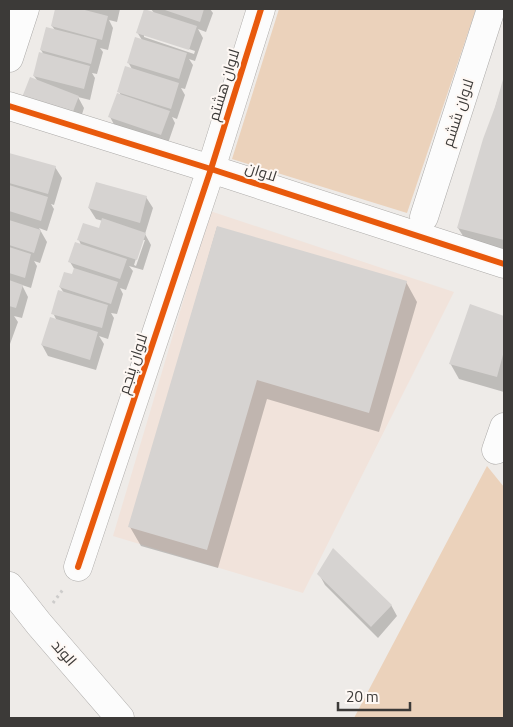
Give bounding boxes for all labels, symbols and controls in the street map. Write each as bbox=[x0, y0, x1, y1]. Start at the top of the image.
street label: لاوان هشتم bbox=[202, 46, 245, 124]
street label: لاوان ششم bbox=[436, 76, 479, 150]
street label: لاوان bbox=[242, 156, 280, 187]
street label: لاوان پنجم bbox=[112, 331, 153, 397]
street label: الوند bbox=[46, 634, 83, 671]
scale bar bbox=[338, 680, 410, 712]
text: 20 m bbox=[346, 685, 379, 708]

